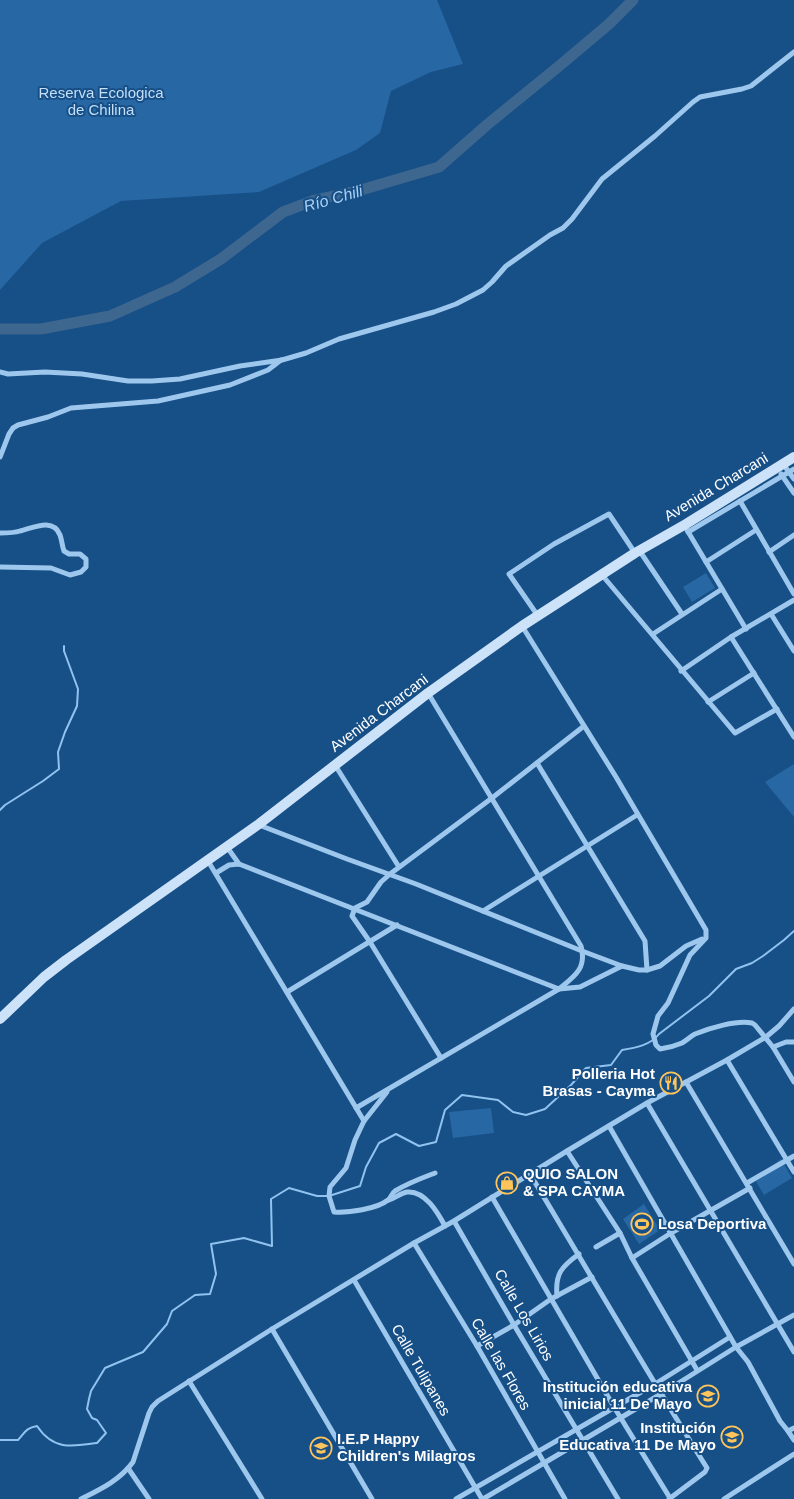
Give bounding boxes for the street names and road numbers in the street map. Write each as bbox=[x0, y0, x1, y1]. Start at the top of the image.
street label: Avenida Charcani bbox=[661, 449, 771, 524]
street label: Avenida Charcani bbox=[326, 670, 431, 755]
street label: Calle Los Lirios bbox=[491, 1266, 557, 1363]
street label: Calle las Flores bbox=[468, 1315, 535, 1413]
street label: Calle Tulipanes bbox=[388, 1321, 454, 1418]

